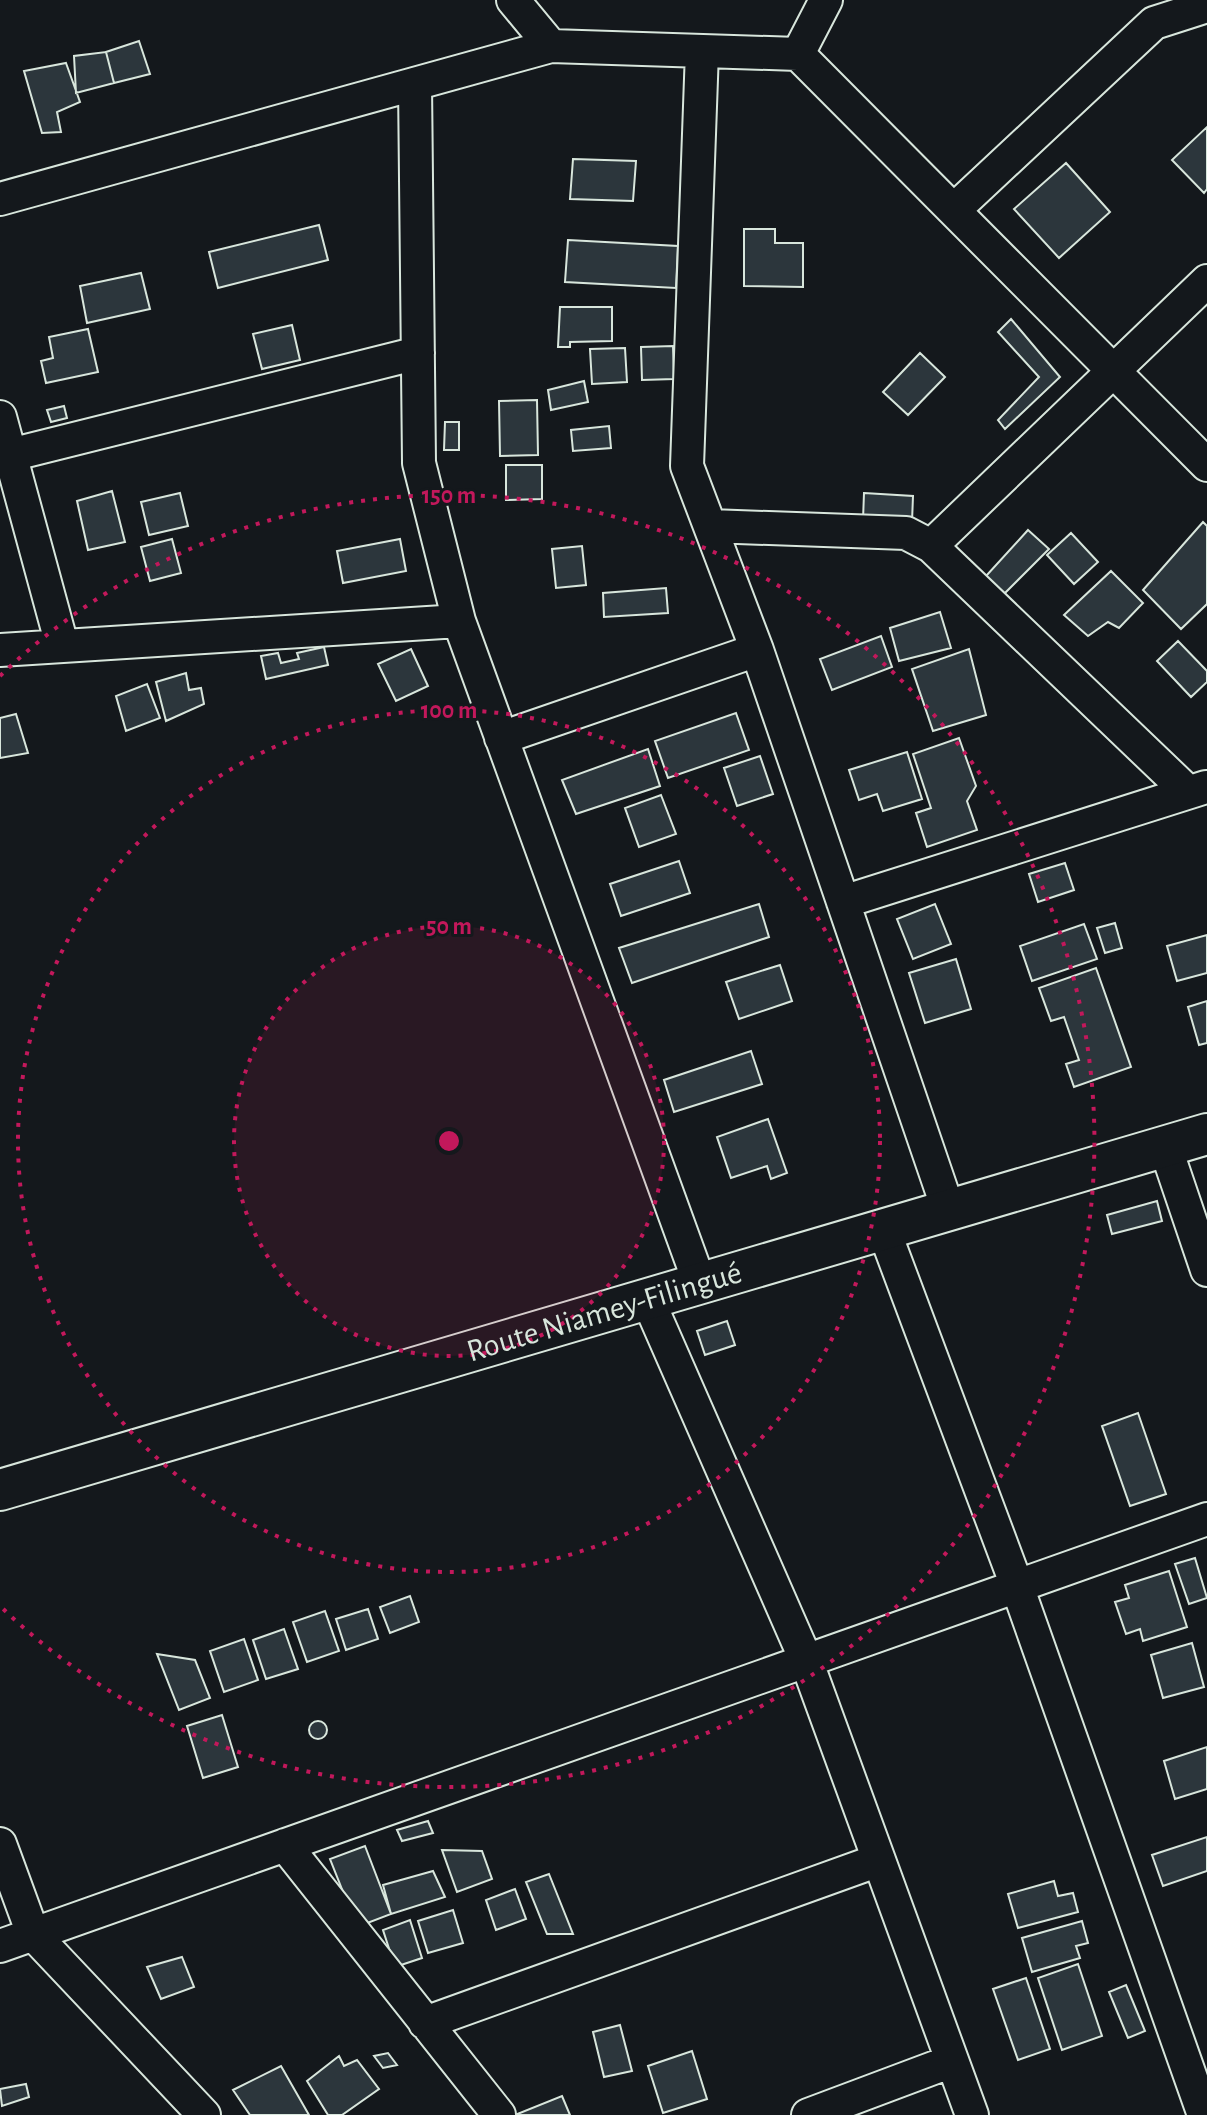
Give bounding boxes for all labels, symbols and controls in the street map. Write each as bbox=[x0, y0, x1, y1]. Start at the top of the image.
text: 150 m bbox=[422, 484, 476, 508]
text: 100 m bbox=[421, 699, 477, 723]
text: 50 m bbox=[426, 915, 472, 939]
centre of rings bbox=[435, 1127, 463, 1155]
street label: Route Niamey-Filingué bbox=[463, 1256, 745, 1367]

